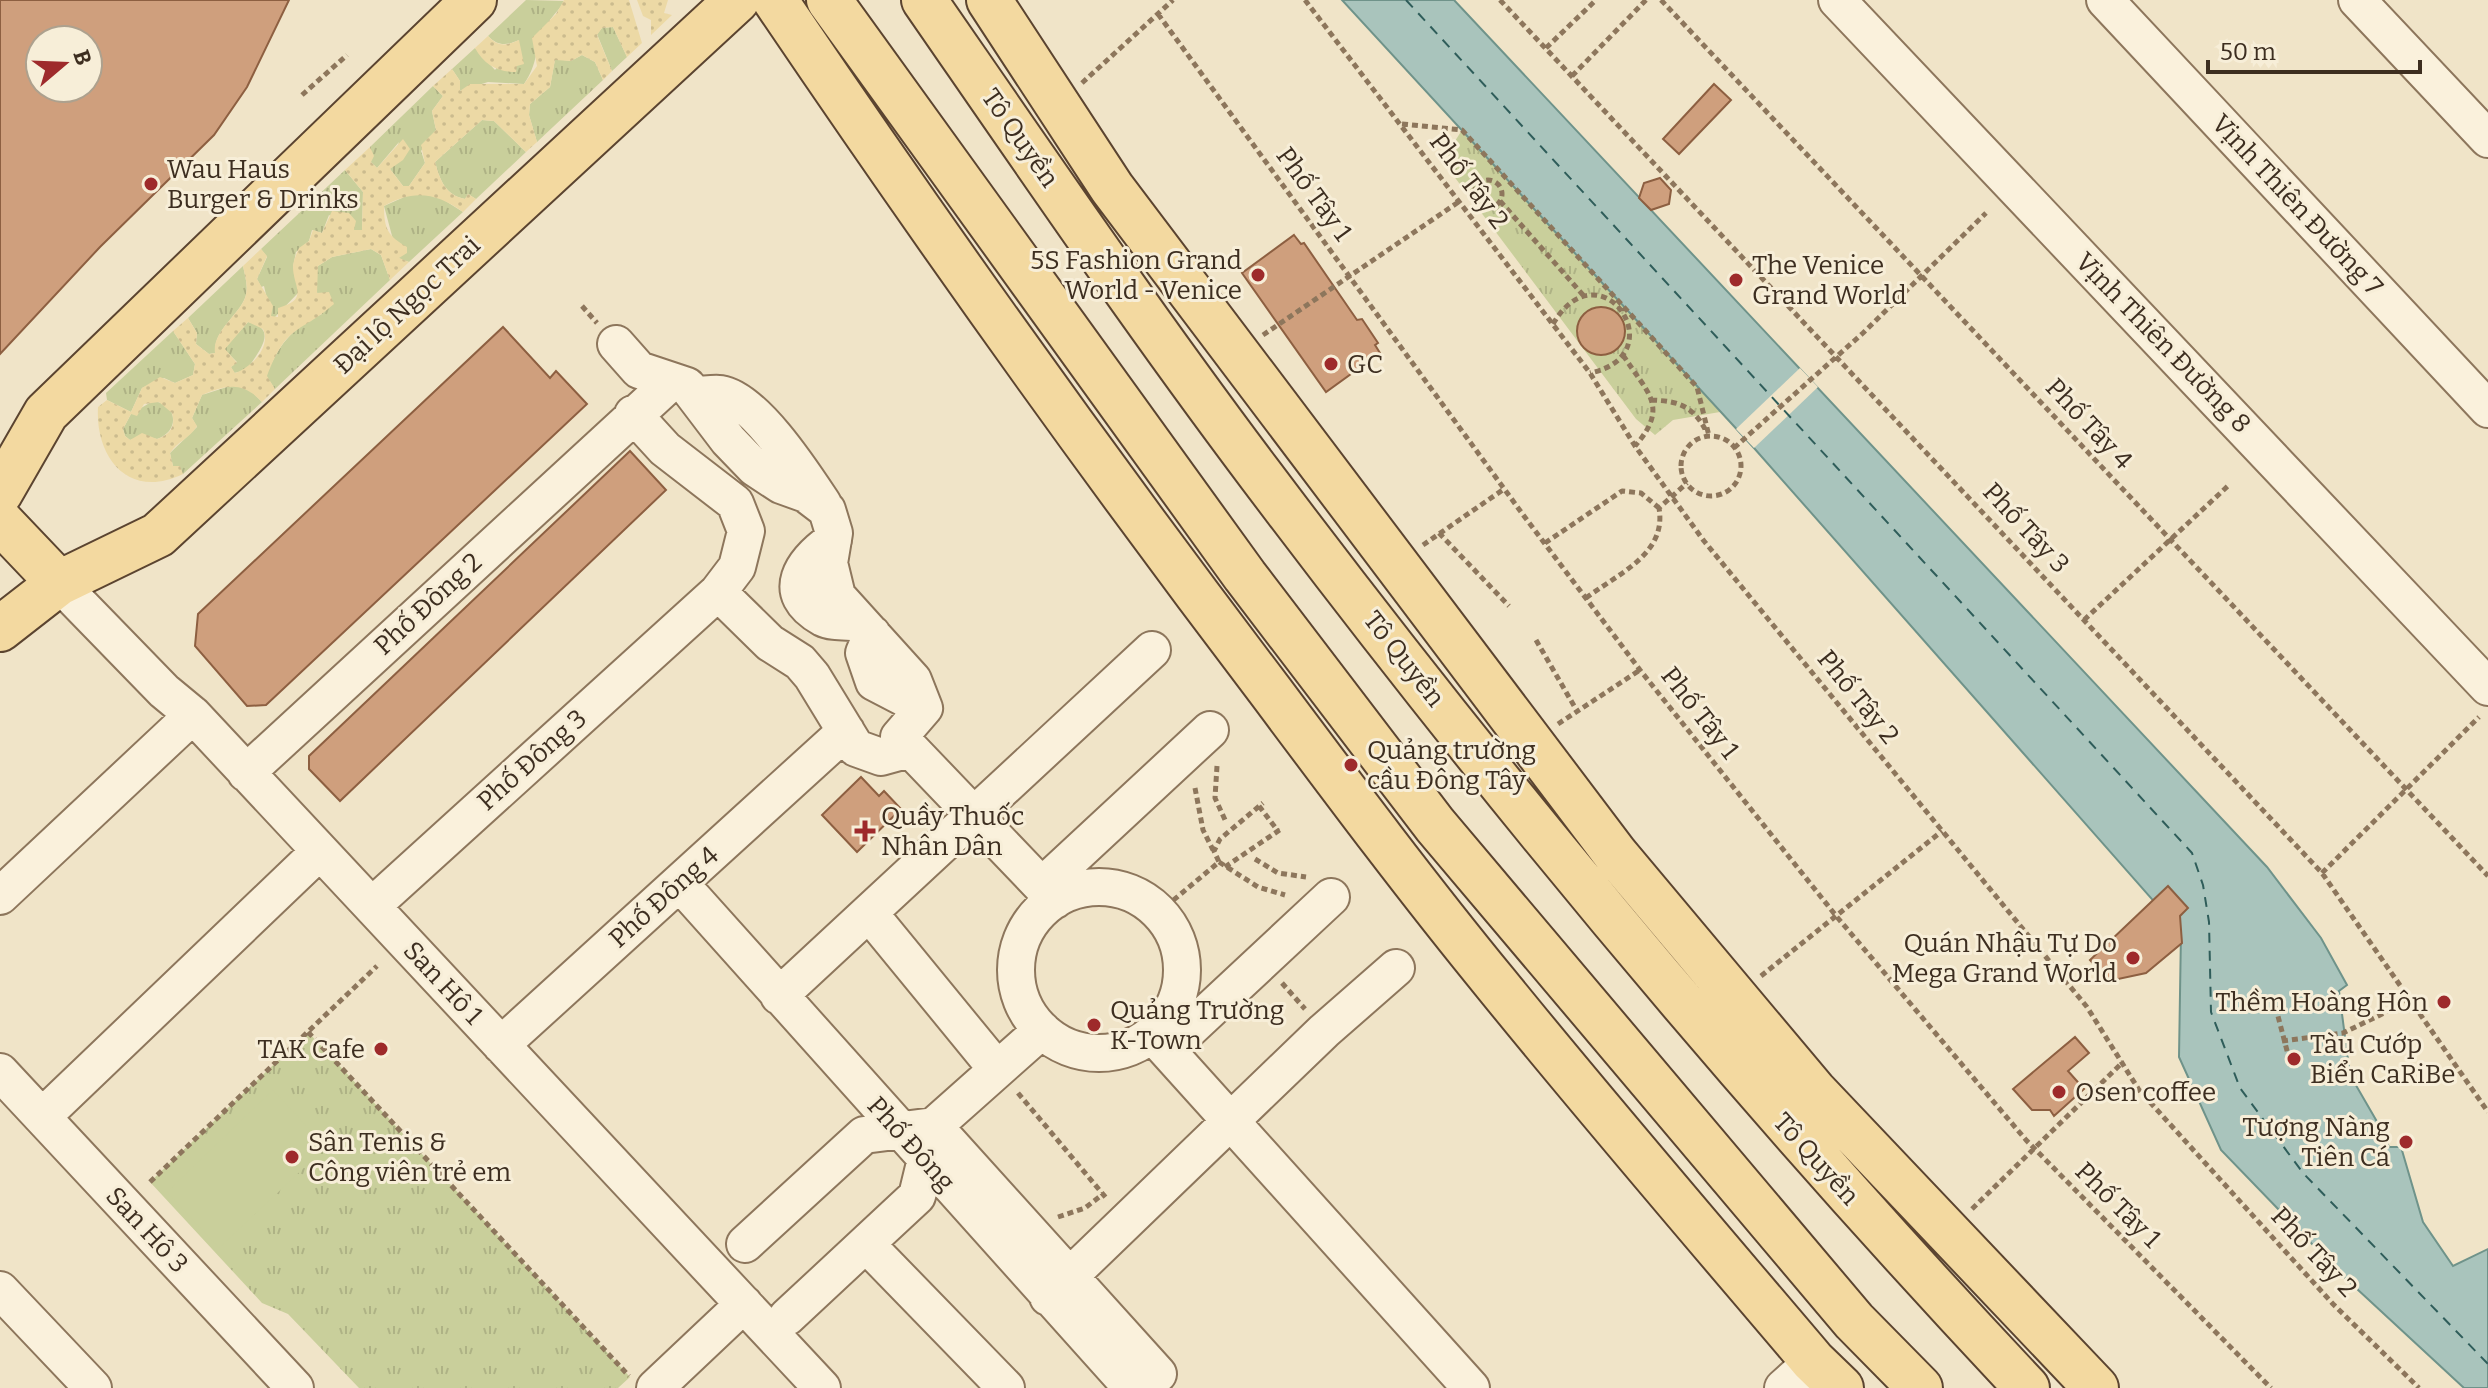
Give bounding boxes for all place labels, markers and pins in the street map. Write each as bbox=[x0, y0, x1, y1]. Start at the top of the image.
place label: Wau Haus Burger & Drinks bbox=[167, 154, 359, 215]
marker: Wau Haus Burger & Drinks bbox=[142, 175, 160, 193]
place label: 5S Fashion Grand World - Venice bbox=[1030, 245, 1242, 306]
place label: The Venice Grand World bbox=[1752, 250, 1907, 311]
marker: 5S Fashion Grand World - Venice bbox=[1249, 266, 1267, 284]
marker: The Venice Grand World bbox=[1727, 271, 1745, 289]
place label: GC bbox=[1347, 349, 1383, 380]
marker: GC bbox=[1322, 355, 1340, 373]
place label: Quảng trường cầu Đông Tây bbox=[1367, 735, 1536, 796]
marker: Quảng trường cầu Đông Tây bbox=[1342, 756, 1360, 774]
place label: Quầy Thuốc Nhân Dân bbox=[881, 801, 1024, 862]
marker: Quầy Thuốc Nhân Dân bbox=[856, 822, 874, 840]
place label: Quán Nhậu Tự Do Mega Grand World bbox=[1892, 928, 2117, 989]
marker: Quán Nhậu Tự Do Mega Grand World bbox=[2124, 949, 2142, 967]
place label: Thềm Hoàng Hôn bbox=[2215, 987, 2429, 1018]
marker: Thềm Hoàng Hôn bbox=[2435, 993, 2453, 1011]
place label: Quảng Trường K-Town bbox=[1110, 995, 1284, 1056]
marker: Quảng Trường K-Town bbox=[1085, 1016, 1103, 1034]
place label: Tàu Cướp Biển CaRiBe bbox=[2310, 1029, 2456, 1090]
place label: TAK Cafe bbox=[257, 1034, 365, 1065]
marker: TAK Cafe bbox=[372, 1040, 390, 1058]
marker: Tàu Cướp Biển CaRiBe bbox=[2285, 1050, 2303, 1068]
place label: Osen coffee bbox=[2075, 1077, 2216, 1108]
marker: Osen coffee bbox=[2050, 1083, 2068, 1101]
place label: Tượng Nàng Tiên Cá bbox=[2242, 1112, 2390, 1173]
place label: Sân Tenis & Công viên trẻ em bbox=[308, 1127, 511, 1188]
marker: Tượng Nàng Tiên Cá bbox=[2397, 1133, 2415, 1151]
marker: Sân Tenis & Công viên trẻ em bbox=[283, 1148, 301, 1166]

